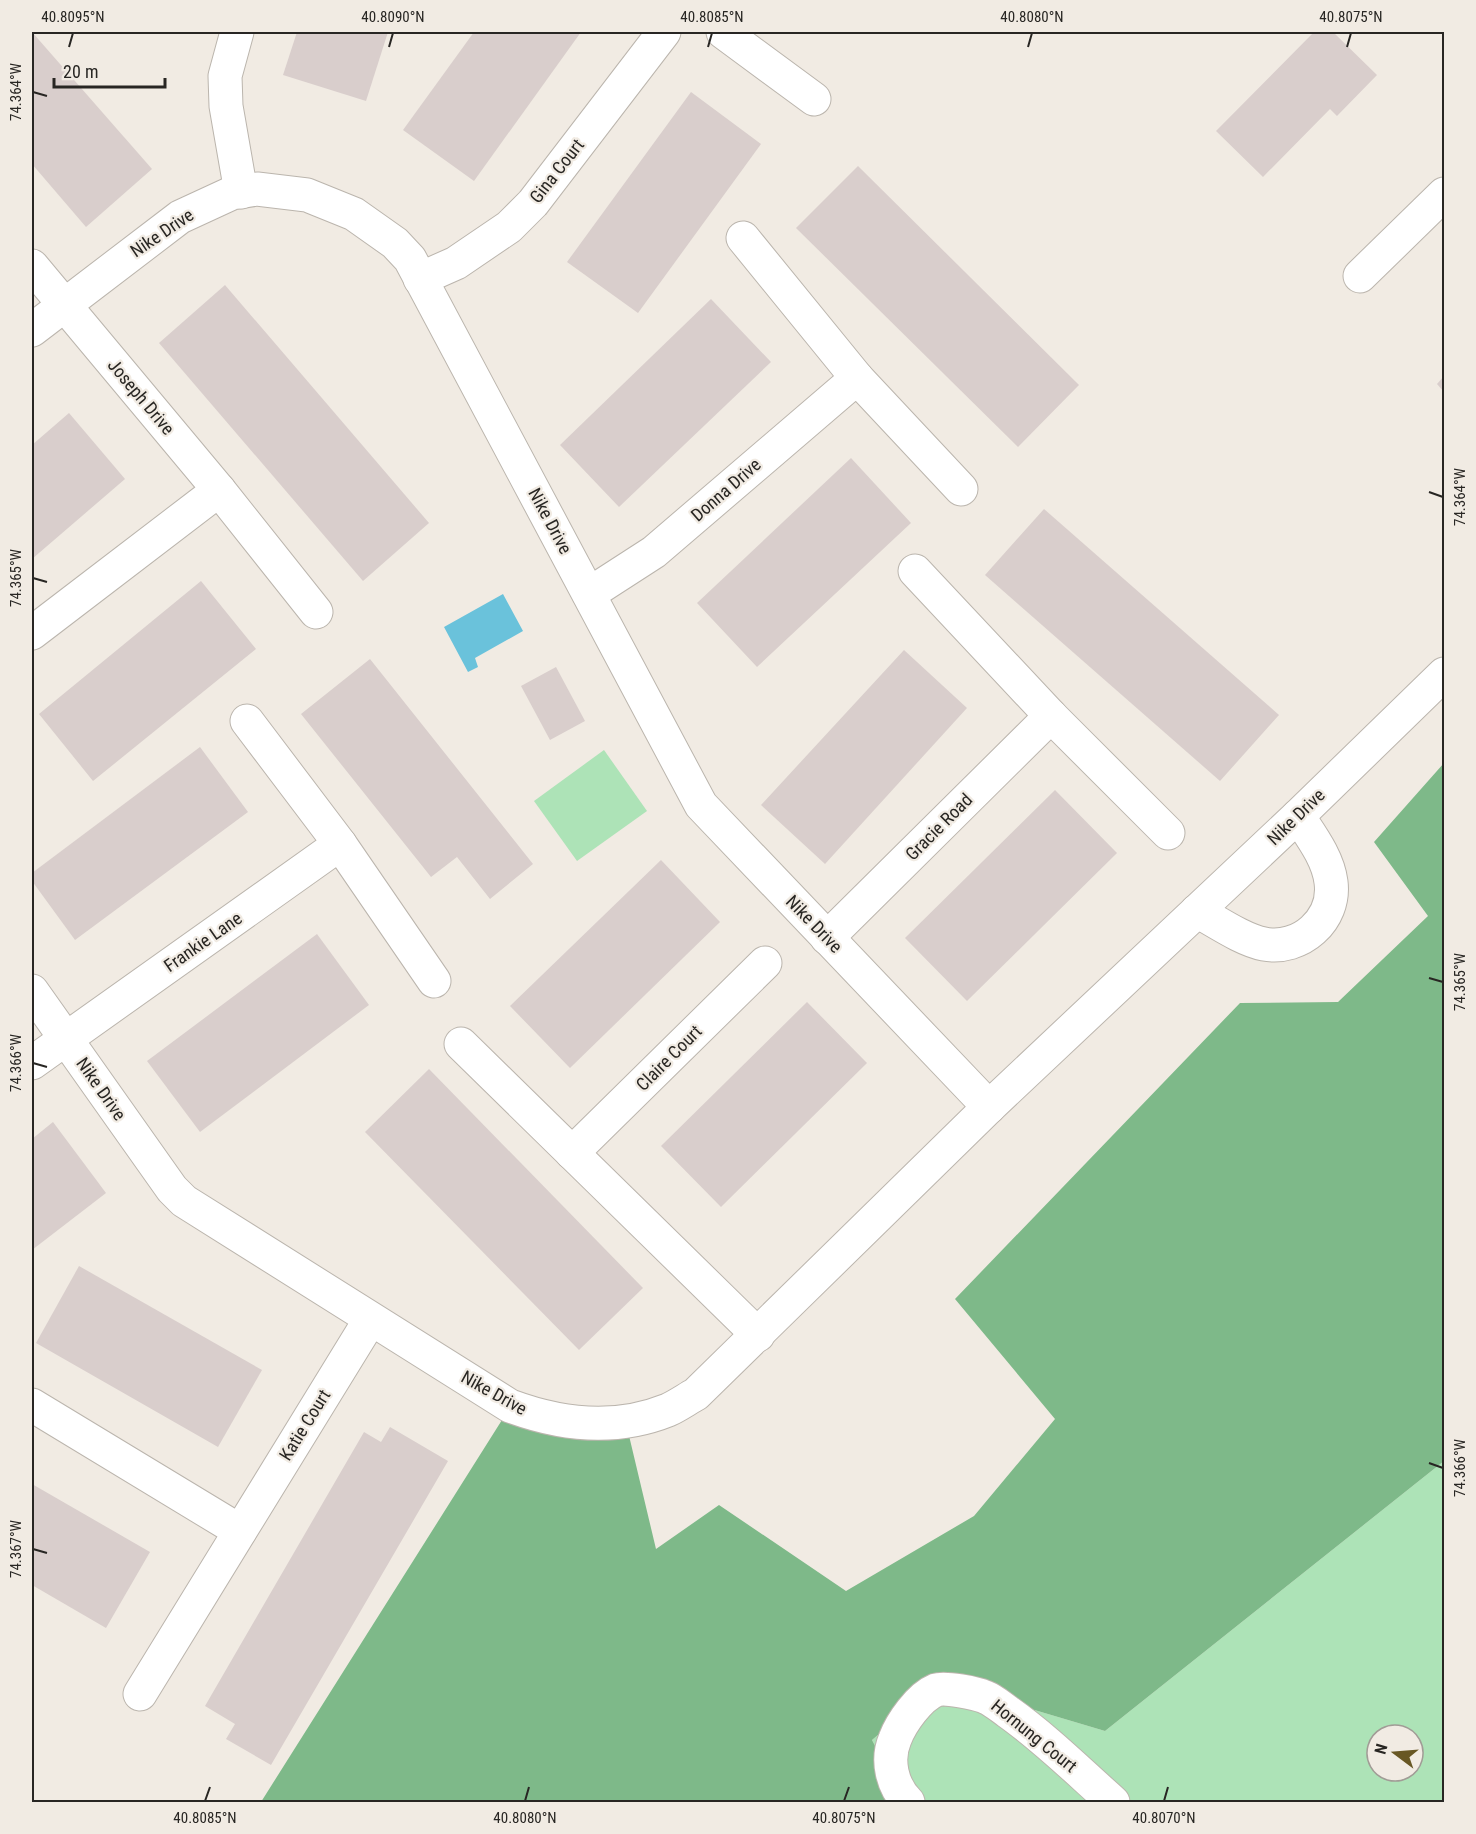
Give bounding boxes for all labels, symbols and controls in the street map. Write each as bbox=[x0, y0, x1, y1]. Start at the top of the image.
text: 40.8095°N bbox=[41, 8, 105, 26]
text: 40.8090°N bbox=[361, 8, 425, 26]
text: 40.8085°N bbox=[680, 8, 744, 26]
text: 40.8080°N bbox=[1000, 8, 1064, 26]
text: 40.8075°N bbox=[1319, 8, 1383, 26]
scale bar bbox=[54, 51, 165, 89]
text: 20 m bbox=[63, 61, 98, 82]
text: 74.364°W bbox=[7, 62, 25, 121]
street label: Gina Court bbox=[525, 135, 588, 207]
street label: Nike Drive bbox=[126, 204, 197, 261]
street label: Joseph Drive bbox=[104, 355, 179, 439]
street label: Donna Drive bbox=[687, 454, 765, 526]
text: 74.364°W bbox=[1451, 467, 1469, 526]
street label: Nike Drive bbox=[524, 484, 577, 557]
text: 74.365°W bbox=[7, 548, 25, 607]
street label: Nike Drive bbox=[1263, 784, 1329, 849]
street label: Gracie Road bbox=[901, 789, 976, 864]
street label: Nike Drive bbox=[782, 891, 847, 957]
street label: Frankie Lane bbox=[160, 907, 246, 976]
text: 74.365°W bbox=[1451, 952, 1469, 1011]
street label: Claire Court bbox=[631, 1020, 706, 1095]
text: 74.366°W bbox=[7, 1033, 25, 1092]
street label: Nike Drive bbox=[72, 1053, 131, 1124]
street label: Nike Drive bbox=[458, 1366, 531, 1419]
street label: Katie Court bbox=[275, 1385, 335, 1464]
text: 74.366°W bbox=[1451, 1438, 1469, 1497]
text: 74.367°W bbox=[7, 1519, 25, 1578]
street label: Hornung Court bbox=[987, 1695, 1081, 1777]
north arrow bbox=[1365, 1723, 1425, 1783]
text: N bbox=[1371, 1742, 1392, 1756]
text: 40.8085°N bbox=[173, 1809, 237, 1827]
text: 40.8080°N bbox=[493, 1809, 557, 1827]
text: 40.8075°N bbox=[812, 1809, 876, 1827]
text: 40.8070°N bbox=[1132, 1809, 1196, 1827]

